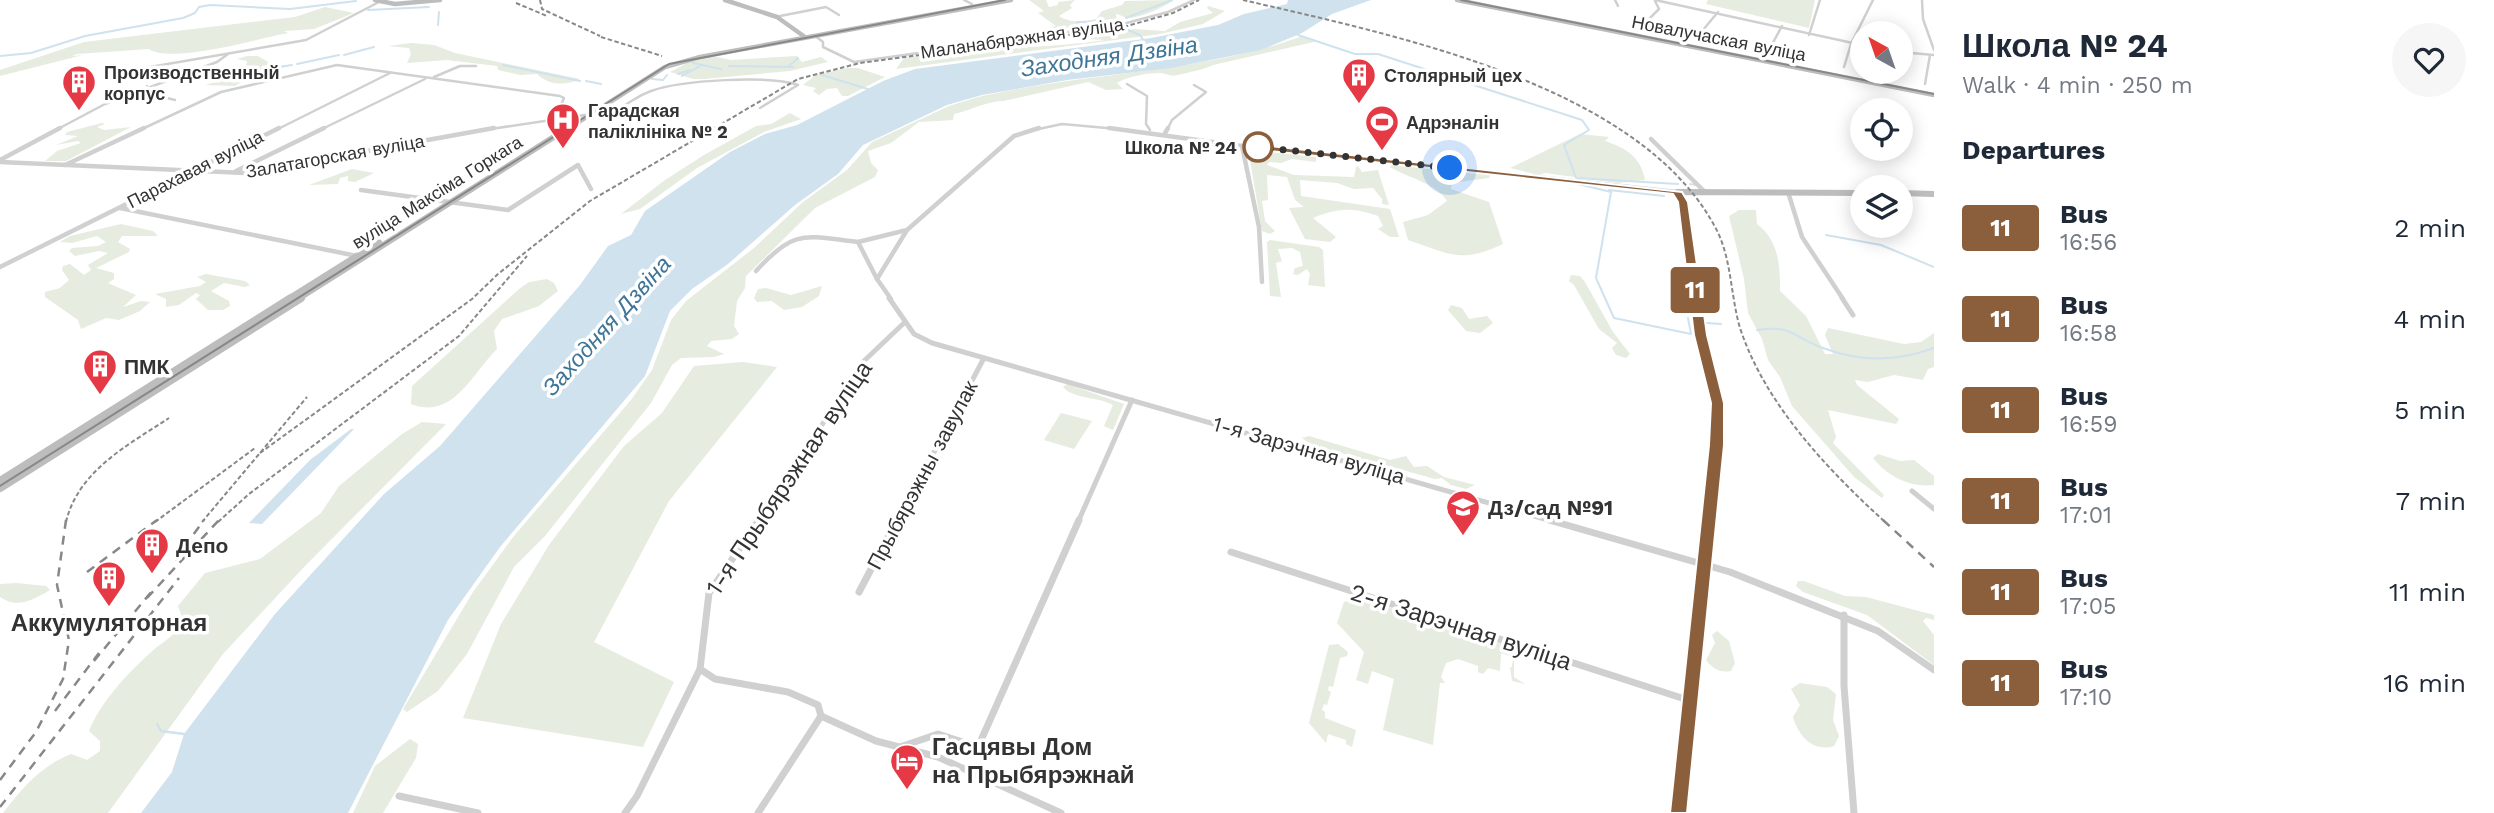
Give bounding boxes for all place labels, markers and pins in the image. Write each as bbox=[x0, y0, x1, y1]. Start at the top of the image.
building icon: Столярный цех bbox=[1340, 56, 1378, 105]
place label: Производственный корпус bbox=[104, 62, 280, 104]
building icon: Производственный корпус bbox=[60, 63, 98, 112]
place label: Столярный цех bbox=[1384, 65, 1522, 86]
place label: Гарадская паліклініка № 2 bbox=[588, 100, 728, 142]
hospital icon: Гарадская паліклініка № 2 bbox=[544, 101, 582, 150]
sports icon: Адрэналін bbox=[1363, 103, 1401, 152]
place label: Адрэналін bbox=[1406, 112, 1499, 133]
marker: Школа № 24 bbox=[1243, 132, 1273, 162]
place label: Школа № 24 bbox=[1125, 137, 1237, 158]
building icon: ПМК bbox=[81, 347, 119, 396]
place label: ПМК bbox=[124, 354, 170, 379]
school or university icon: Дз/сад №91 bbox=[1444, 488, 1482, 537]
place label: Дз/сад №91 bbox=[1488, 495, 1613, 520]
building icon: Депо bbox=[133, 526, 171, 575]
place label: Депо bbox=[176, 533, 228, 558]
building icon: Аккумуляторная bbox=[90, 559, 128, 608]
place label: Аккумуляторная bbox=[11, 609, 207, 637]
place label: Гасцявы Дом на Прыбярэжнай bbox=[932, 733, 1135, 789]
hotel icon: Гасцявы Дом на Прыбярэжнай bbox=[888, 742, 926, 791]

